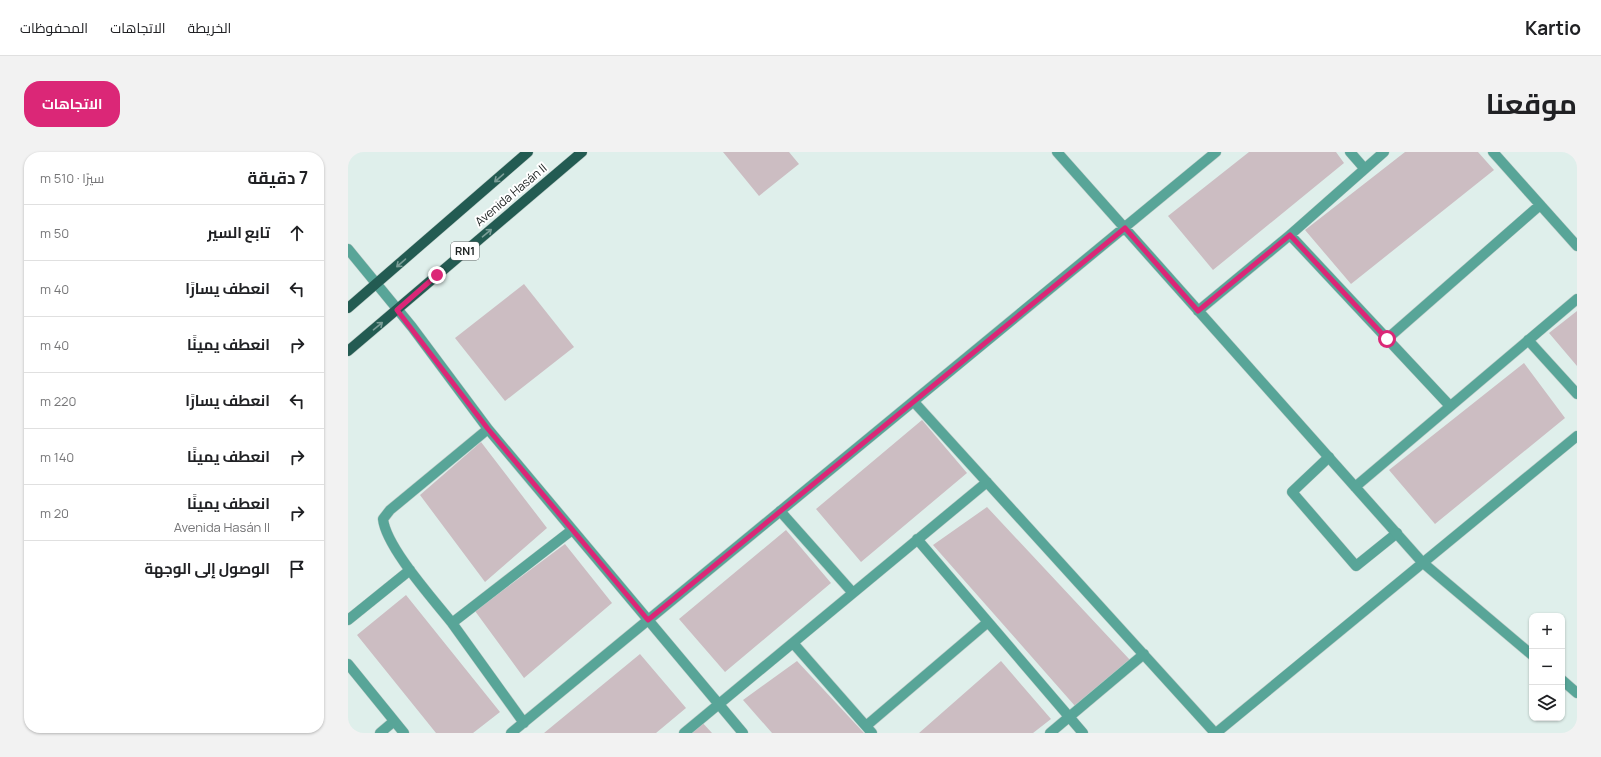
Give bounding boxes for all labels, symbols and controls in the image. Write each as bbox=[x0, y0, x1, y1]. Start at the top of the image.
text: Kartio bbox=[1525, 15, 1581, 41]
text: المحفوظات bbox=[20, 18, 88, 37]
text: الاتجاهات bbox=[110, 18, 166, 37]
text: الخريطة bbox=[188, 18, 231, 37]
button: الاتجاهات bbox=[24, 81, 120, 127]
text: موقعنا bbox=[1486, 84, 1577, 122]
street label: Avenida Hasán II bbox=[471, 160, 550, 230]
text: 7 دقيقة bbox=[247, 166, 308, 189]
text: سيرًا · 510 m bbox=[40, 169, 104, 187]
one-way arrow bbox=[494, 173, 504, 182]
text: تابع السير bbox=[207, 222, 270, 243]
icon: ahead bbox=[286, 222, 308, 244]
text: 50 m bbox=[40, 224, 69, 242]
one-way arrow bbox=[482, 228, 493, 237]
road number: RN1 bbox=[451, 242, 479, 260]
one-way arrow bbox=[396, 259, 406, 268]
route end bbox=[428, 266, 446, 284]
text: انعطف يسارًا bbox=[185, 278, 270, 299]
icon: left bbox=[286, 278, 308, 300]
text: 40 m bbox=[40, 280, 69, 298]
one-way arrow bbox=[372, 321, 383, 330]
route start bbox=[1378, 330, 1396, 348]
text: انعطف يمينًا bbox=[187, 334, 270, 355]
icon: right bbox=[286, 334, 308, 356]
text: 40 m bbox=[40, 336, 69, 354]
text: انعطف يسارًا bbox=[185, 390, 270, 411]
icon: left bbox=[286, 390, 308, 412]
text: 220 m bbox=[40, 392, 76, 410]
text: انعطف يمينًا bbox=[187, 446, 270, 467]
icon: right bbox=[286, 446, 308, 468]
text: 140 m bbox=[40, 448, 74, 466]
text: انعطف يمينًا bbox=[187, 493, 270, 514]
icon: right bbox=[286, 502, 308, 524]
text: 20 m bbox=[40, 504, 69, 522]
text: Avenida Hasán II bbox=[174, 518, 270, 536]
text: الوصول إلى الوجهة bbox=[144, 558, 270, 579]
icon: arrive bbox=[286, 558, 308, 580]
map controls bbox=[1529, 613, 1565, 721]
button: + bbox=[1529, 613, 1565, 649]
button: − bbox=[1529, 649, 1565, 685]
button: layers bbox=[1529, 685, 1565, 721]

